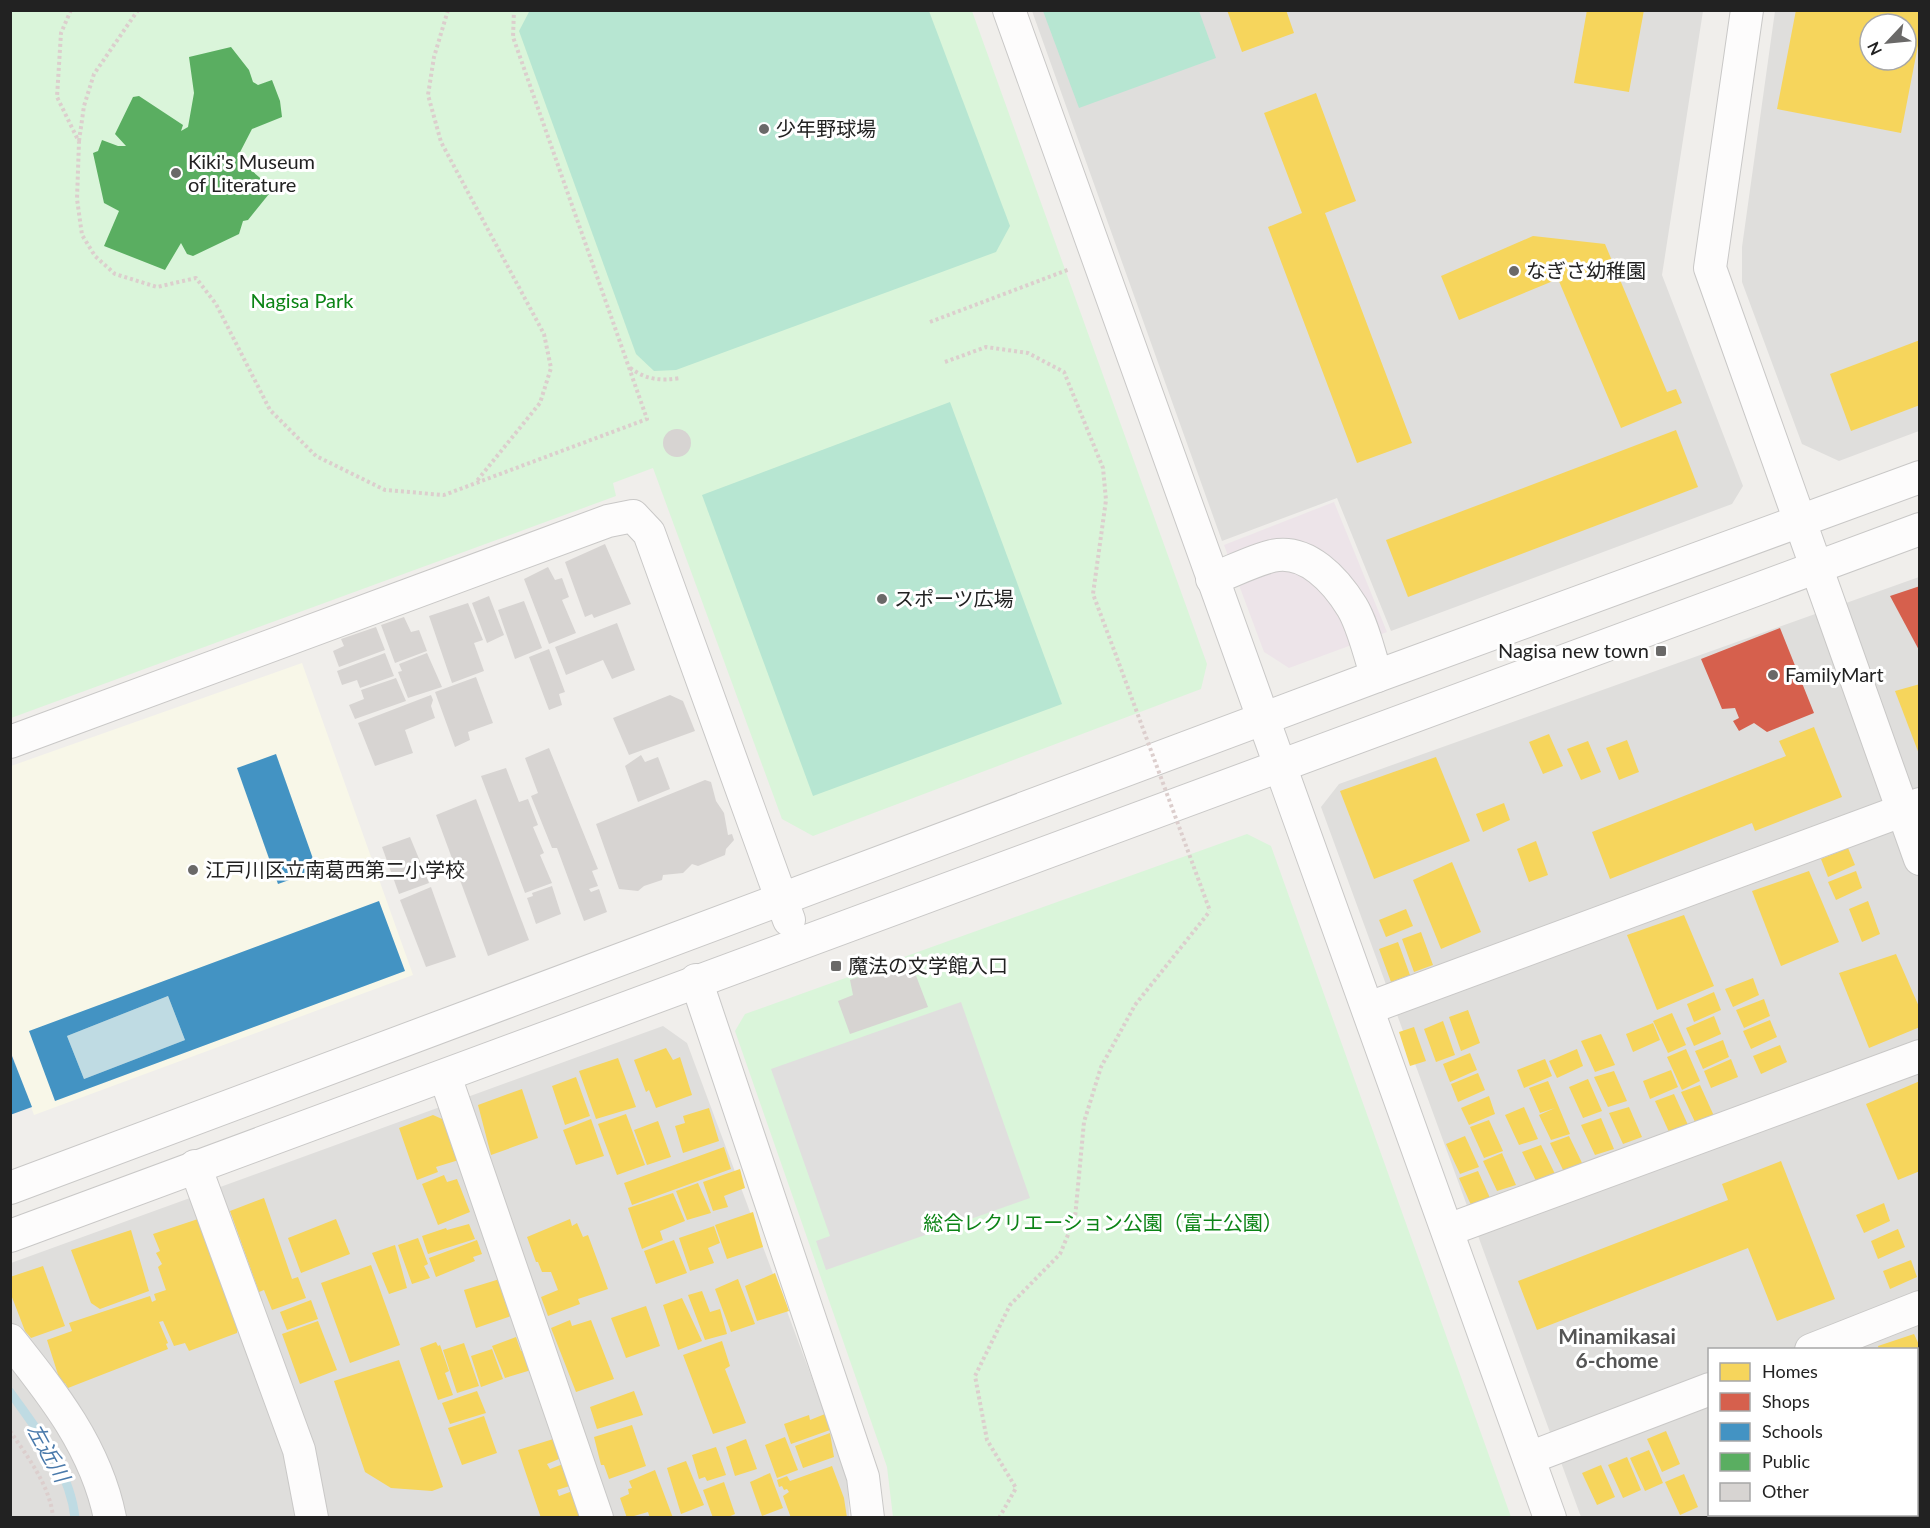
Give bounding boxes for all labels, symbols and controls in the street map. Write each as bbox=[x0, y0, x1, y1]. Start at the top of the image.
north arrow bbox=[1858, 12, 1918, 72]
text: N bbox=[1863, 39, 1885, 58]
place label: 少年野球場 bbox=[776, 116, 876, 140]
marker: 少年野球場 bbox=[757, 122, 771, 136]
place label: Kiki's Museum of Literature bbox=[188, 149, 315, 196]
marker: Kiki's Museum of Literature bbox=[169, 166, 183, 180]
place label: なぎさ幼稚園 bbox=[1526, 258, 1646, 282]
marker: なぎさ幼稚園 bbox=[1507, 264, 1521, 278]
park label: Nagisa Park bbox=[251, 288, 354, 312]
place label: スポーツ広場 bbox=[894, 586, 1014, 610]
marker: スポーツ広場 bbox=[875, 592, 889, 606]
place label: Nagisa new town bbox=[1498, 638, 1649, 662]
marker: Nagisa new town bbox=[1654, 644, 1668, 658]
place label: FamilyMart bbox=[1785, 662, 1884, 686]
marker: FamilyMart bbox=[1766, 668, 1780, 682]
place label: 江戸川区立南葛西第二小学校 bbox=[205, 857, 465, 881]
marker: 江戸川区立南葛西第二小学校 bbox=[186, 863, 200, 877]
place label: 魔法の文学館入口 bbox=[848, 953, 1008, 977]
marker: 魔法の文学館入口 bbox=[829, 959, 843, 973]
park label: 総合レクリエーション公園（富士公園） bbox=[923, 1210, 1283, 1234]
district label: Minamikasai 6-chome bbox=[1558, 1323, 1676, 1372]
legend bbox=[1708, 1348, 1918, 1516]
text: Homes bbox=[1762, 1360, 1818, 1382]
text: Shops bbox=[1762, 1390, 1810, 1412]
water label: 左近川 bbox=[23, 1419, 76, 1488]
text: Schools bbox=[1762, 1420, 1823, 1442]
text: Public bbox=[1762, 1450, 1810, 1472]
text: Other bbox=[1762, 1480, 1809, 1502]

